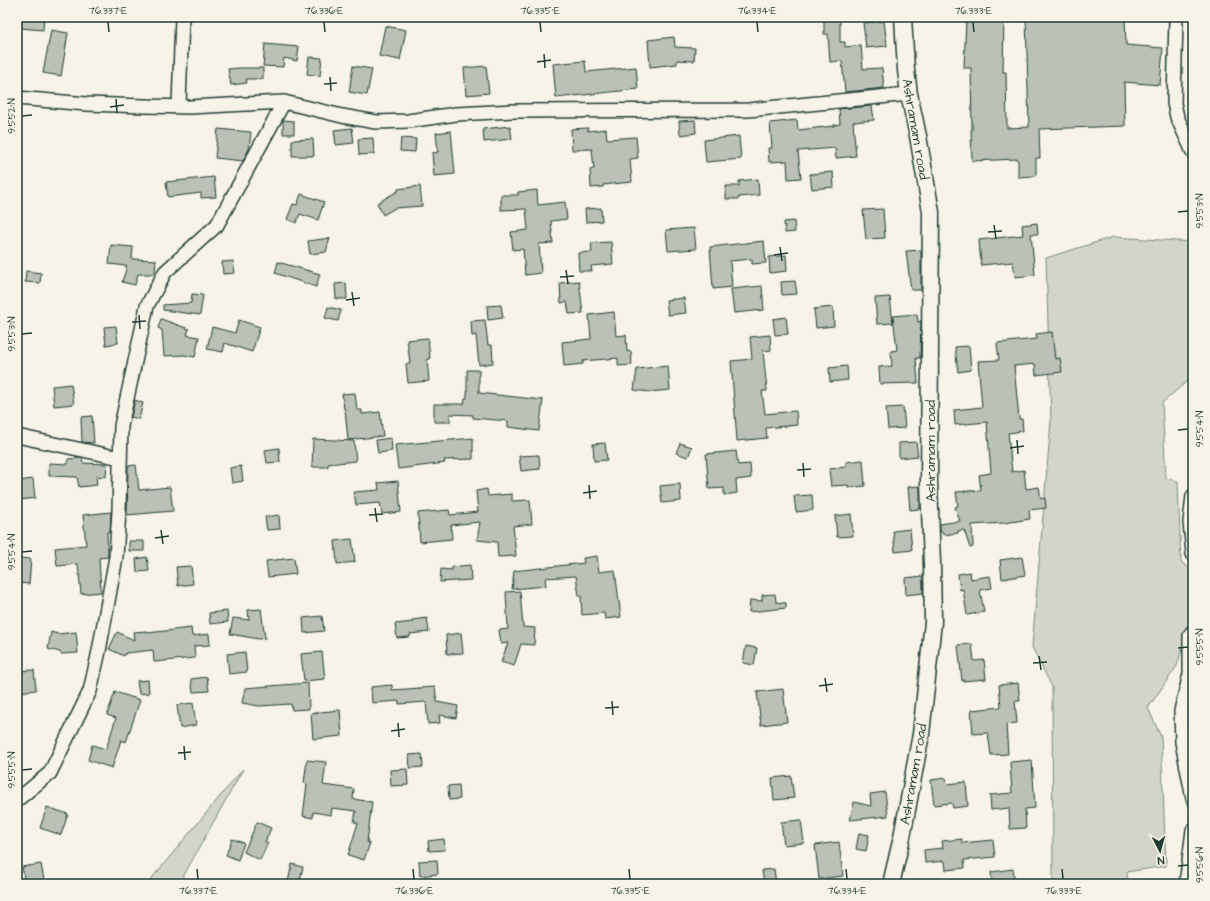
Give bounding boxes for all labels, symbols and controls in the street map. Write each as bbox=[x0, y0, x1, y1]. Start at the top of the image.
text: 76.337°E bbox=[89, 4, 127, 18]
text: 76.336°E bbox=[305, 4, 343, 18]
text: 76.335°E bbox=[520, 4, 560, 18]
text: 76.334°E bbox=[738, 4, 777, 18]
text: 76.333°E bbox=[954, 4, 992, 18]
street label: Ashramam road bbox=[896, 77, 934, 181]
text: 9.552°N bbox=[5, 98, 19, 134]
text: 9.553°N bbox=[1193, 194, 1207, 228]
text: 9.553°N bbox=[5, 317, 19, 351]
street label: Ashramam road bbox=[921, 400, 941, 502]
text: 9.554°N bbox=[1193, 411, 1207, 447]
text: 9.554°N bbox=[5, 534, 19, 570]
text: 9.555°N bbox=[1193, 629, 1207, 665]
street label: Ashramam road bbox=[895, 722, 933, 826]
text: 9.555°N bbox=[5, 752, 19, 788]
north arrow bbox=[1140, 831, 1180, 871]
text: 9.556°N bbox=[1193, 847, 1207, 883]
text: N bbox=[1157, 853, 1165, 868]
text: 76.337°E bbox=[179, 884, 217, 898]
text: 76.336°E bbox=[395, 884, 433, 898]
text: 76.335°E bbox=[610, 884, 650, 898]
text: 76.334°E bbox=[828, 884, 867, 898]
text: 76.333°E bbox=[1044, 884, 1082, 898]

